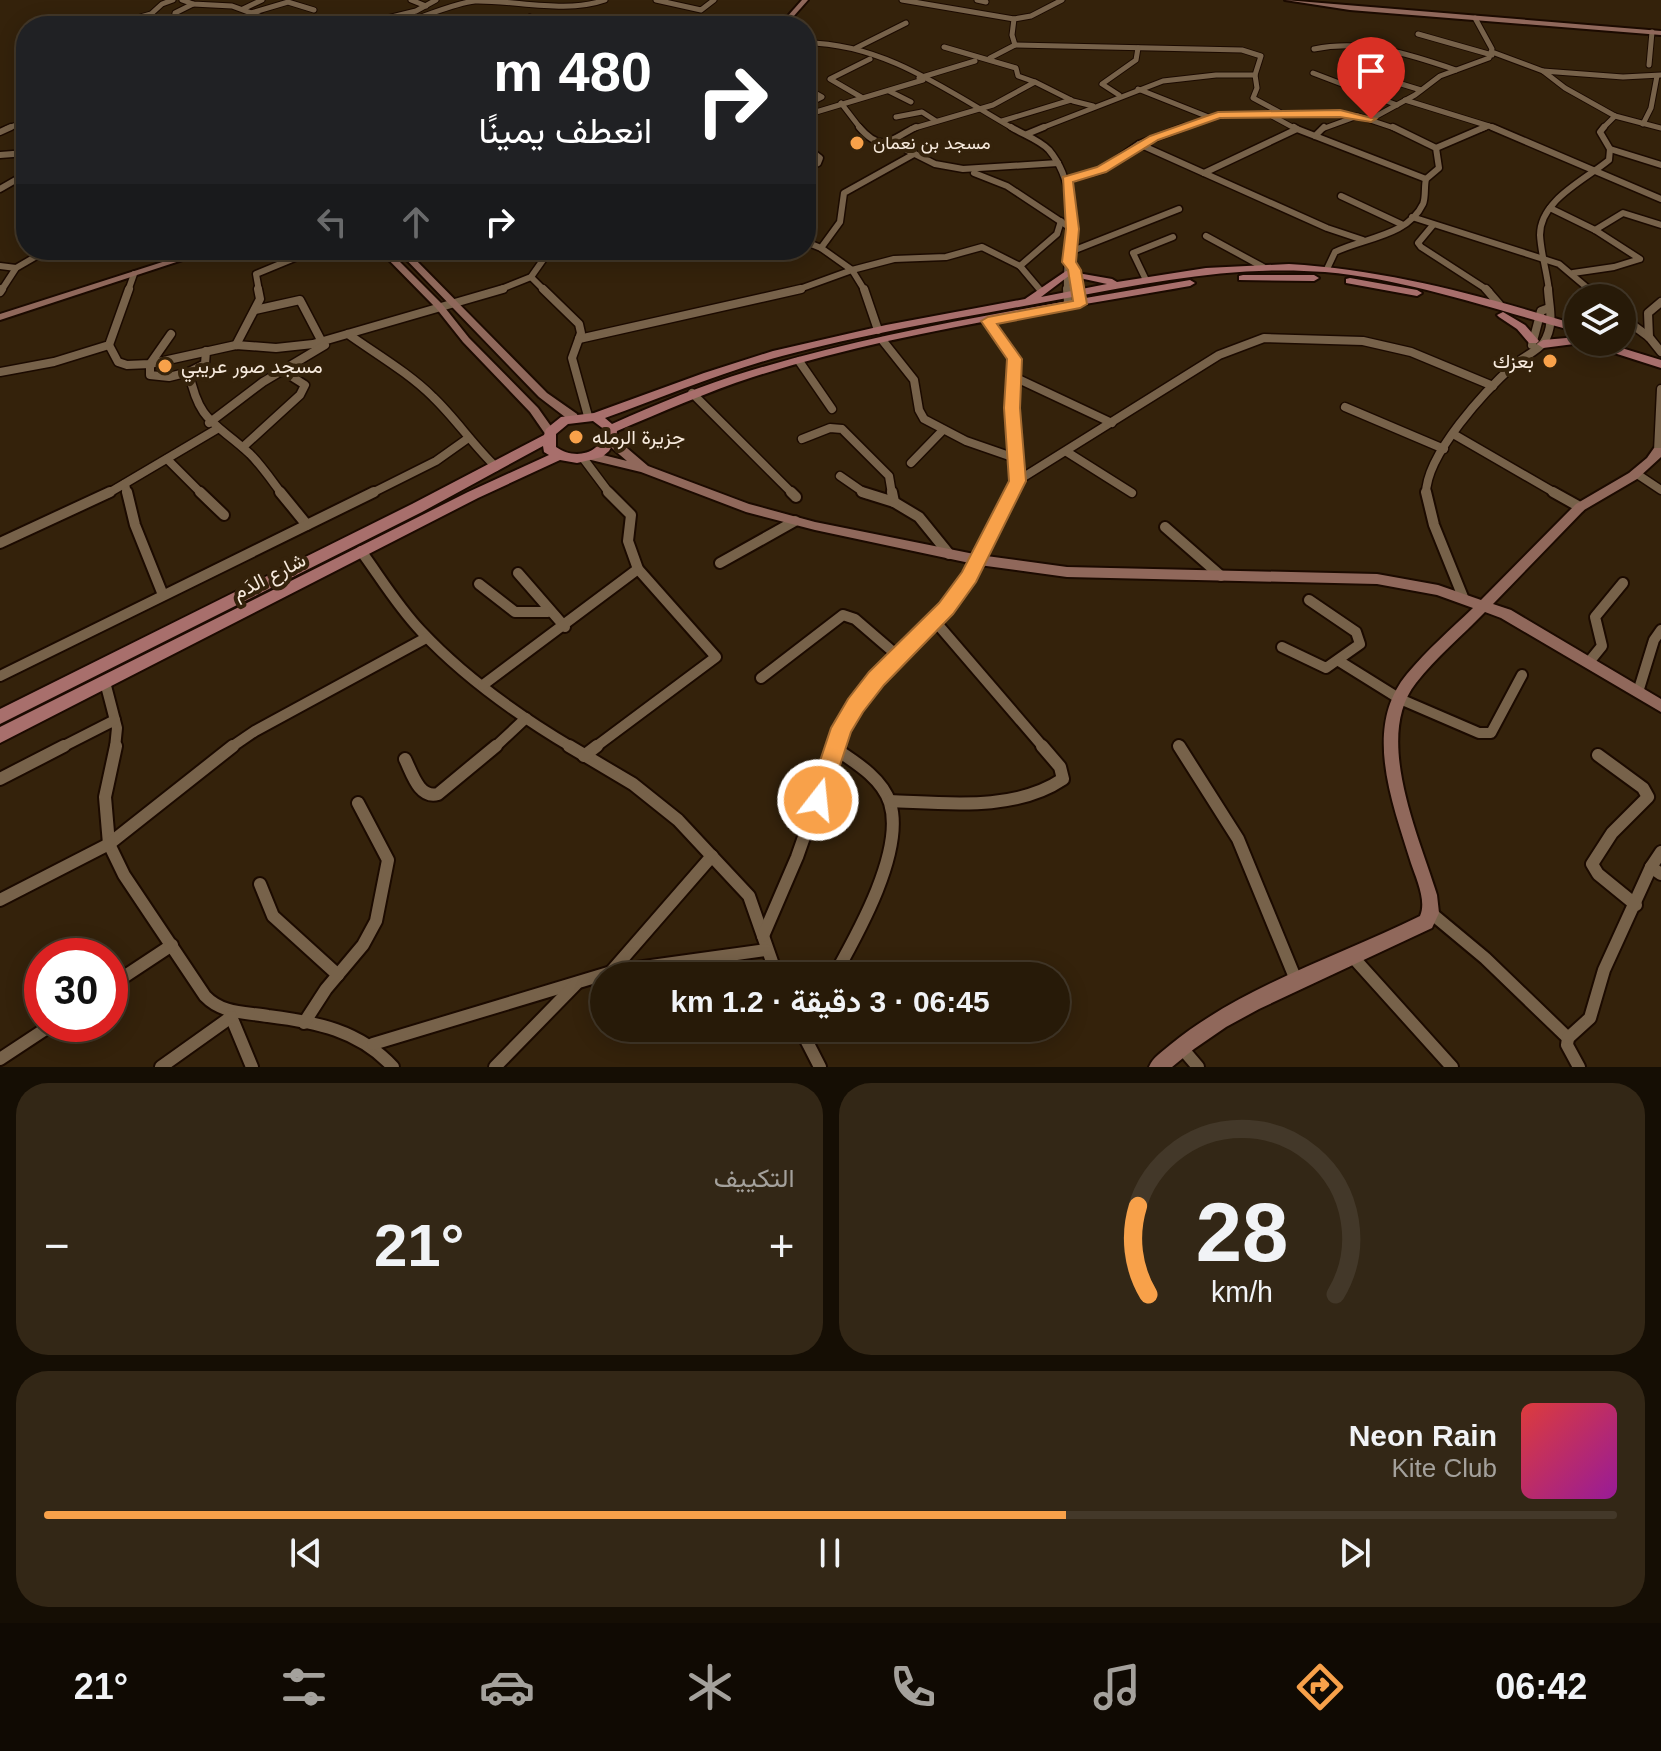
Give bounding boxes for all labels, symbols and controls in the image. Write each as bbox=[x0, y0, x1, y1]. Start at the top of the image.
pin bbox=[1337, 37, 1405, 119]
text: 480 m bbox=[493, 40, 652, 103]
icon: right bbox=[680, 48, 784, 152]
icon: arrive bbox=[1349, 49, 1393, 93]
text: انعطف يمينًا bbox=[479, 110, 652, 151]
place label: مسجد بن نعمان bbox=[873, 133, 991, 154]
marker: مسجد بن نعمان bbox=[848, 134, 866, 152]
icon: left bbox=[310, 200, 354, 244]
icon: ahead bbox=[394, 200, 438, 244]
icon: right bbox=[478, 200, 522, 244]
map controls bbox=[1564, 284, 1636, 356]
button: layers bbox=[1564, 284, 1636, 356]
place label: بعزك bbox=[1493, 350, 1534, 374]
marker: بعزك bbox=[1541, 352, 1559, 370]
place label: مسجد صور عريبي bbox=[181, 355, 323, 383]
marker: مسجد صور عريبي bbox=[156, 357, 174, 375]
place label: جزيرة الرمله bbox=[592, 426, 685, 450]
marker: جزيرة الرمله bbox=[567, 428, 585, 446]
street label: شارع الدَم bbox=[229, 548, 310, 606]
position arrow bbox=[776, 758, 860, 842]
speed limit sign: 30 bbox=[24, 938, 128, 1042]
text: 06:45 · 3 دقيقة · 1.2 km bbox=[670, 985, 990, 1018]
text: التكييف bbox=[714, 1163, 795, 1193]
text: 28 bbox=[1195, 1186, 1288, 1279]
text: 21° bbox=[374, 1212, 465, 1279]
text: − bbox=[44, 1221, 70, 1270]
text: + bbox=[769, 1221, 794, 1270]
text: km/h bbox=[1211, 1276, 1273, 1308]
text: Neon Rain bbox=[1349, 1419, 1497, 1452]
text: Kite Club bbox=[1392, 1453, 1497, 1483]
icon: previous bbox=[284, 1531, 328, 1575]
icon: pause bbox=[808, 1531, 852, 1575]
icon: next bbox=[1333, 1531, 1377, 1575]
icon: filters bbox=[276, 1659, 332, 1715]
icon: car bbox=[479, 1659, 535, 1715]
icon: climate bbox=[682, 1659, 738, 1715]
icon: phone bbox=[885, 1659, 941, 1715]
icon: music bbox=[1089, 1659, 1145, 1715]
icon: directions bbox=[1292, 1659, 1348, 1715]
text: 21° bbox=[74, 1666, 128, 1707]
text: 06:42 bbox=[1495, 1666, 1587, 1707]

